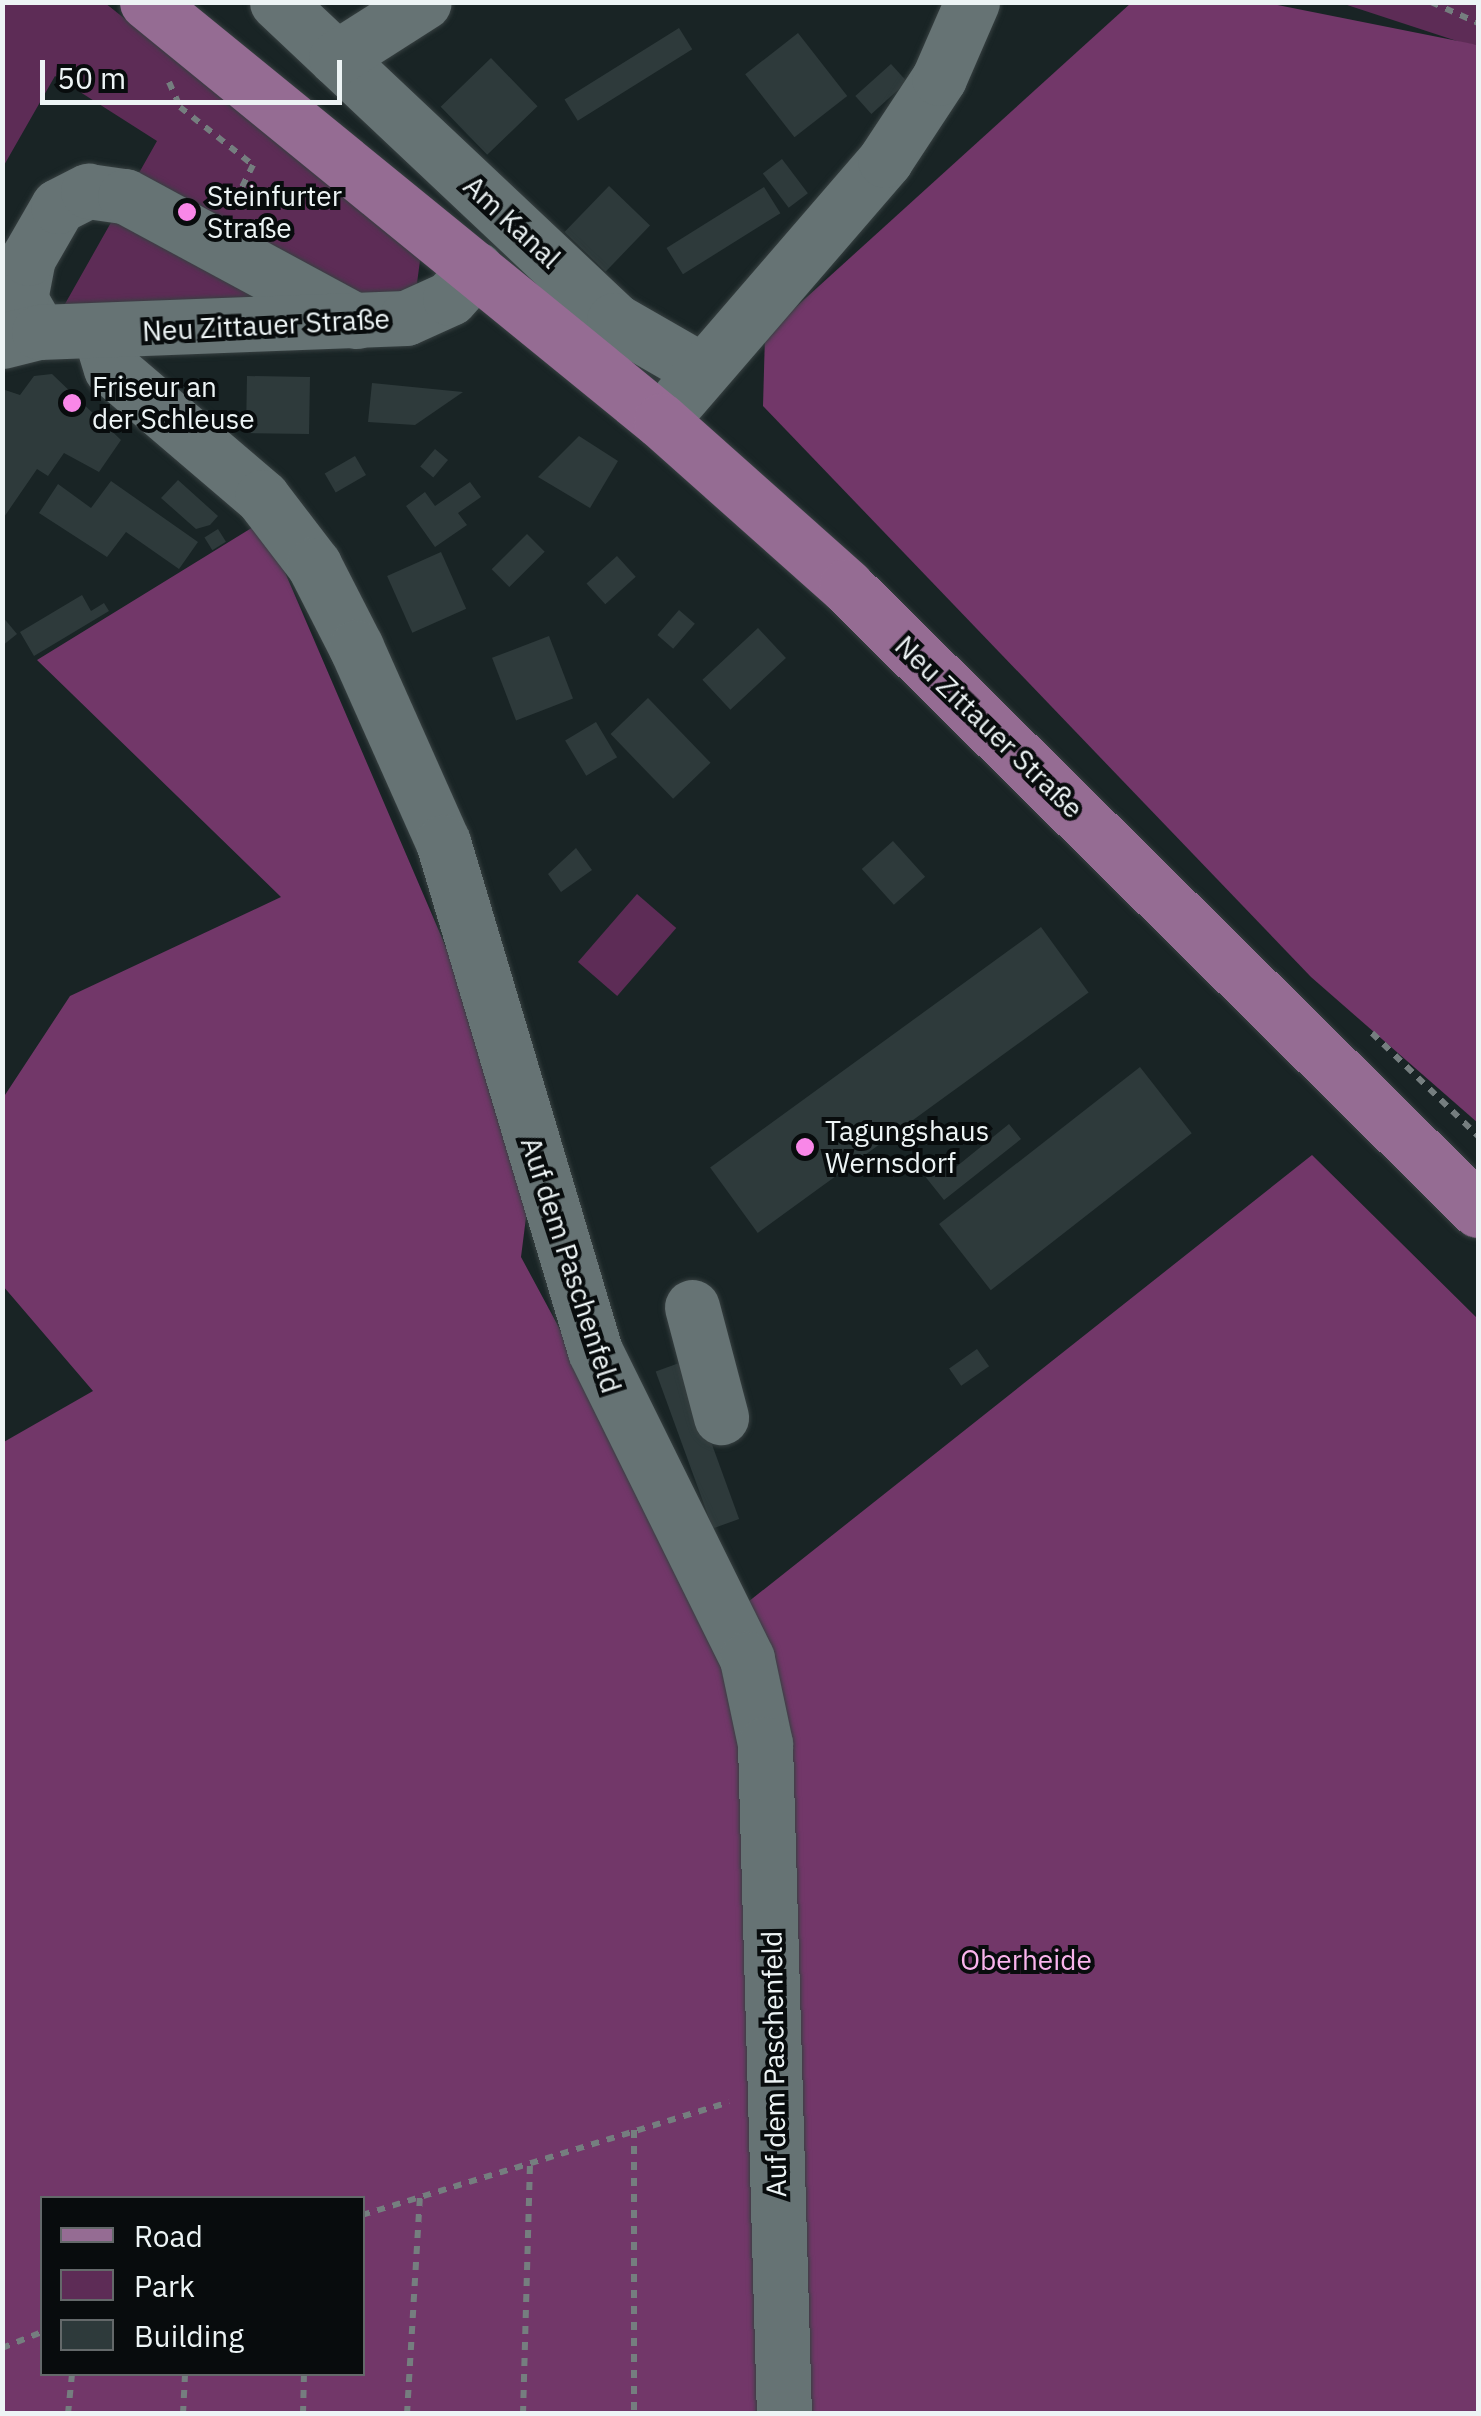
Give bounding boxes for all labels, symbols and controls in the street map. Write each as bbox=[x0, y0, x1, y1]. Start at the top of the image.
scale bar bbox=[45, 40, 348, 102]
text: 50 m bbox=[57, 58, 126, 97]
street label: Am Kanal bbox=[457, 169, 567, 275]
place label: Steinfurter Straße bbox=[207, 179, 342, 245]
marker: Steinfurter Straße bbox=[176, 201, 198, 223]
street label: Neu Zittauer Straße bbox=[141, 302, 391, 348]
place label: Friseur an der Schleuse bbox=[92, 370, 255, 436]
marker: Friseur an der Schleuse bbox=[61, 392, 83, 414]
street label: Neu Zittauer Straße bbox=[888, 629, 1090, 825]
place label: Tagungshaus Wernsdorf bbox=[825, 1114, 989, 1180]
street label: Auf dem Paschenfeld bbox=[514, 1133, 628, 1397]
marker: Tagungshaus Wernsdorf bbox=[794, 1136, 816, 1158]
street label: Auf dem Paschenfeld bbox=[755, 1930, 793, 2198]
park label: Oberheide bbox=[960, 1943, 1092, 1977]
legend bbox=[40, 2196, 365, 2376]
text: Road bbox=[134, 2216, 203, 2255]
text: Park bbox=[134, 2266, 195, 2305]
text: Building bbox=[134, 2316, 244, 2355]

